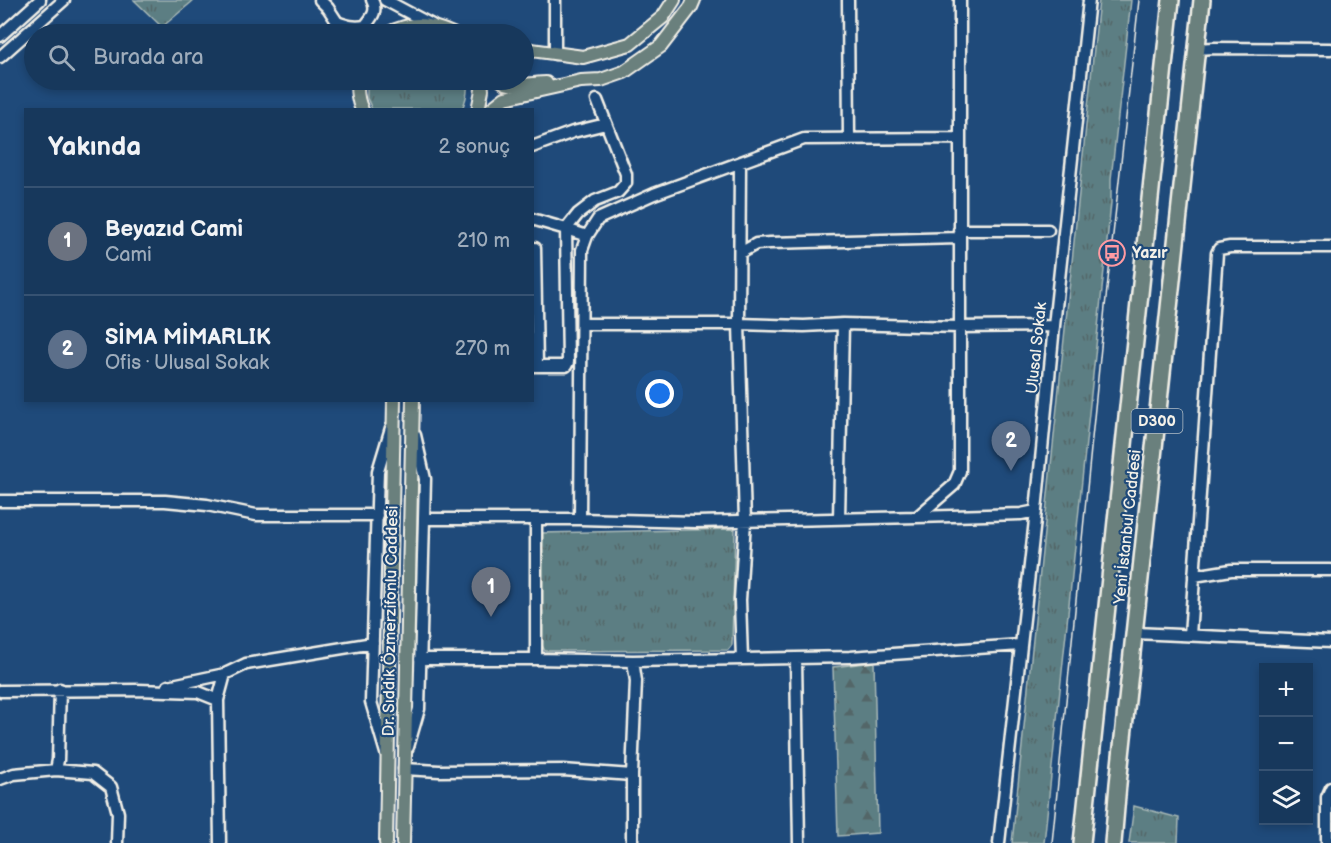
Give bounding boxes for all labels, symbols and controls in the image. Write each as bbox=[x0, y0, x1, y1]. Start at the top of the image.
search box bbox=[24, 24, 534, 90]
icon: search bbox=[45, 41, 78, 74]
text: Burada ara bbox=[93, 44, 204, 71]
text: Yakında bbox=[48, 132, 141, 163]
text: 2 sonuç bbox=[439, 135, 510, 159]
text: Beyazıd Cami bbox=[105, 216, 243, 243]
text: 1 bbox=[63, 229, 72, 253]
text: 210 m bbox=[457, 229, 510, 253]
bus stop icon: Yazır bbox=[1097, 238, 1127, 268]
text: Cami bbox=[105, 243, 152, 267]
place label: Yazır bbox=[1132, 244, 1168, 263]
street label: Ulusal Sokak bbox=[1023, 301, 1051, 395]
text: SİMA MİMARLIK bbox=[105, 324, 271, 351]
text: 2 bbox=[62, 337, 73, 361]
text: 270 m bbox=[455, 337, 510, 361]
text: Ofis · Ulusal Sokak bbox=[105, 351, 269, 375]
your location bbox=[645, 379, 674, 408]
road number: D300 bbox=[1132, 409, 1182, 433]
pin: 2 bbox=[992, 422, 1030, 471]
street label: Yeni İstanbul Caddesi bbox=[1108, 448, 1146, 606]
street label: Dr. Sıddık Özmerzifonlu Caddesi bbox=[377, 505, 403, 737]
pin: 1 bbox=[472, 568, 510, 617]
map controls bbox=[1259, 663, 1313, 825]
button: + bbox=[1259, 663, 1313, 717]
button: − bbox=[1259, 717, 1313, 771]
button: layers bbox=[1259, 771, 1313, 825]

